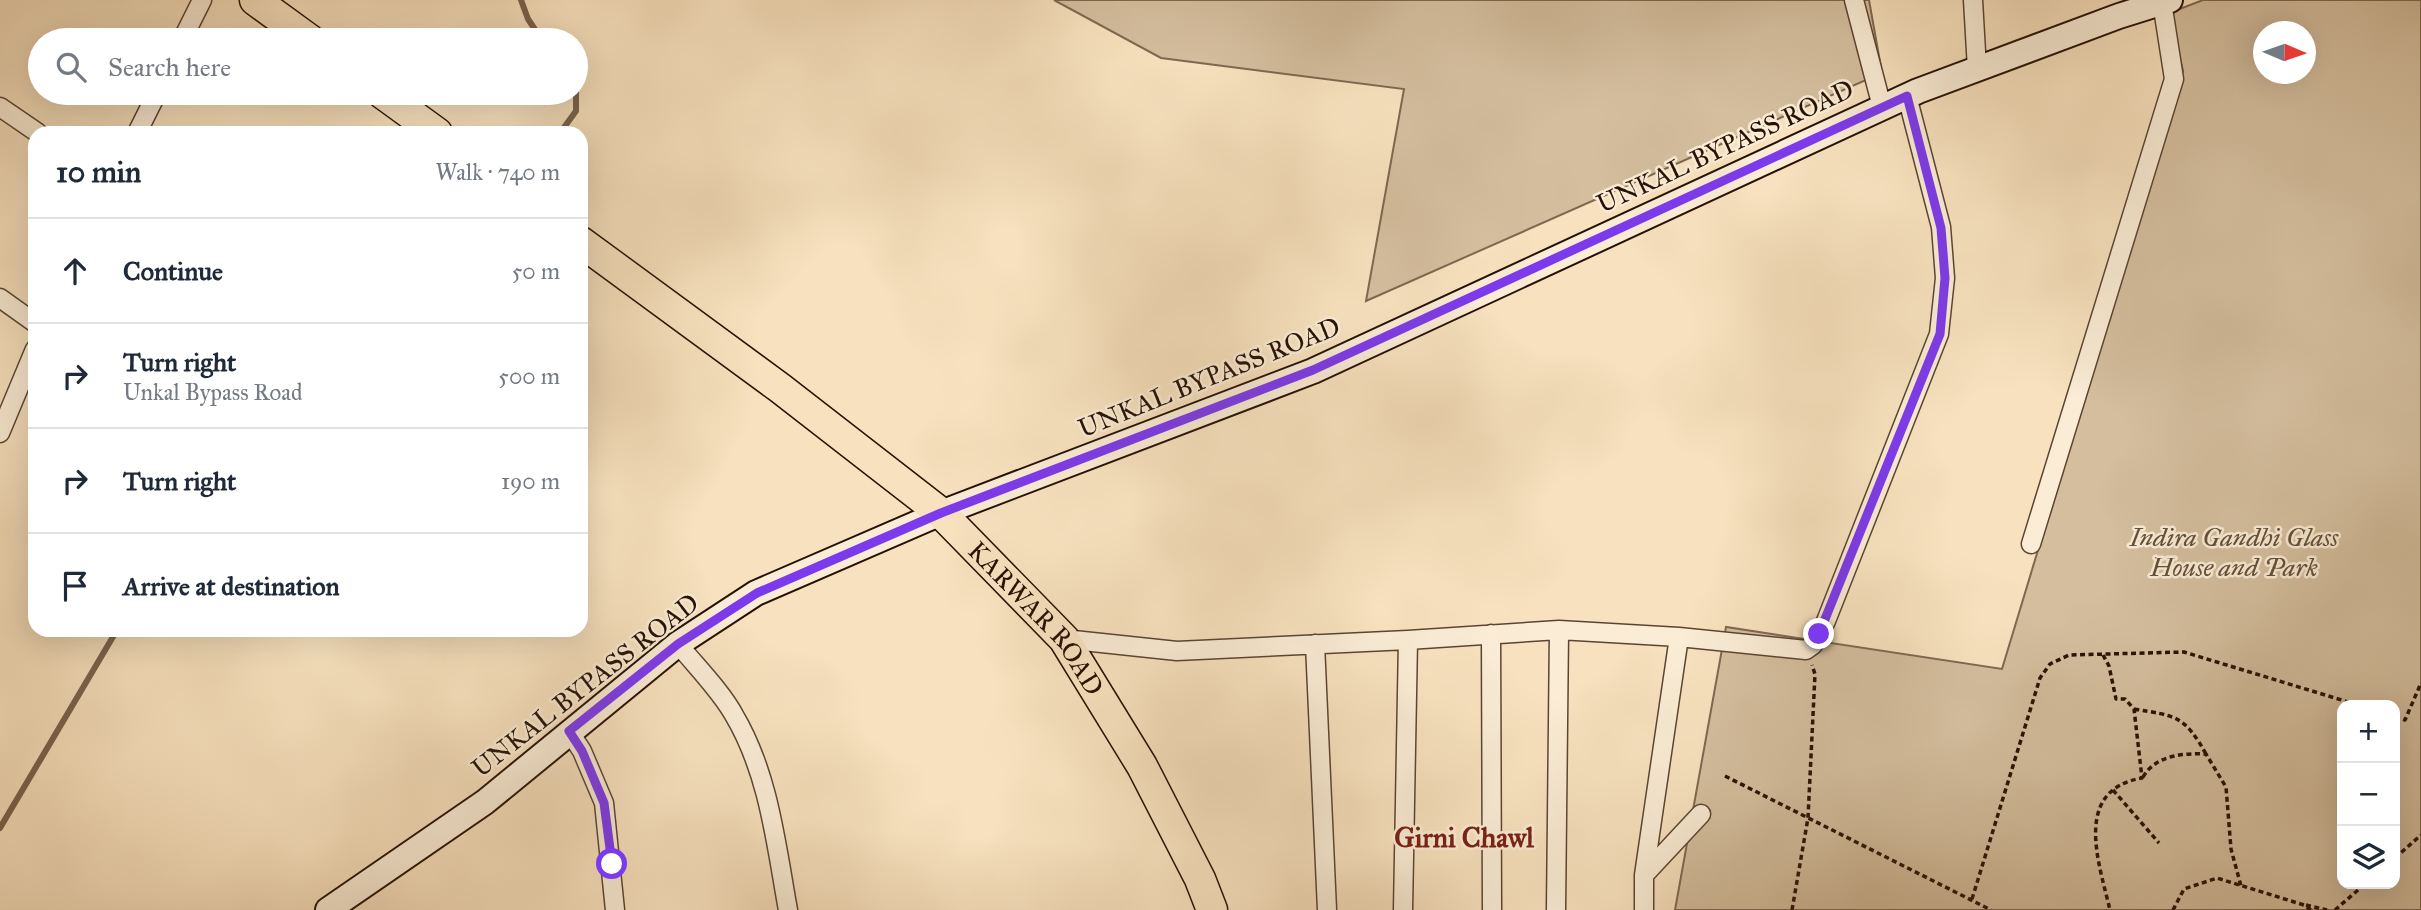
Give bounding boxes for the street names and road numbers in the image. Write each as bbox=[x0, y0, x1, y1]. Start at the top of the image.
street label: UNKAL BYPASS ROAD bbox=[1592, 72, 1858, 220]
street label: UNKAL BYPASS ROAD bbox=[1073, 310, 1345, 444]
street label: KARWAR ROAD bbox=[961, 534, 1111, 701]
street label: UNKAL BYPASS ROAD bbox=[465, 586, 705, 784]

